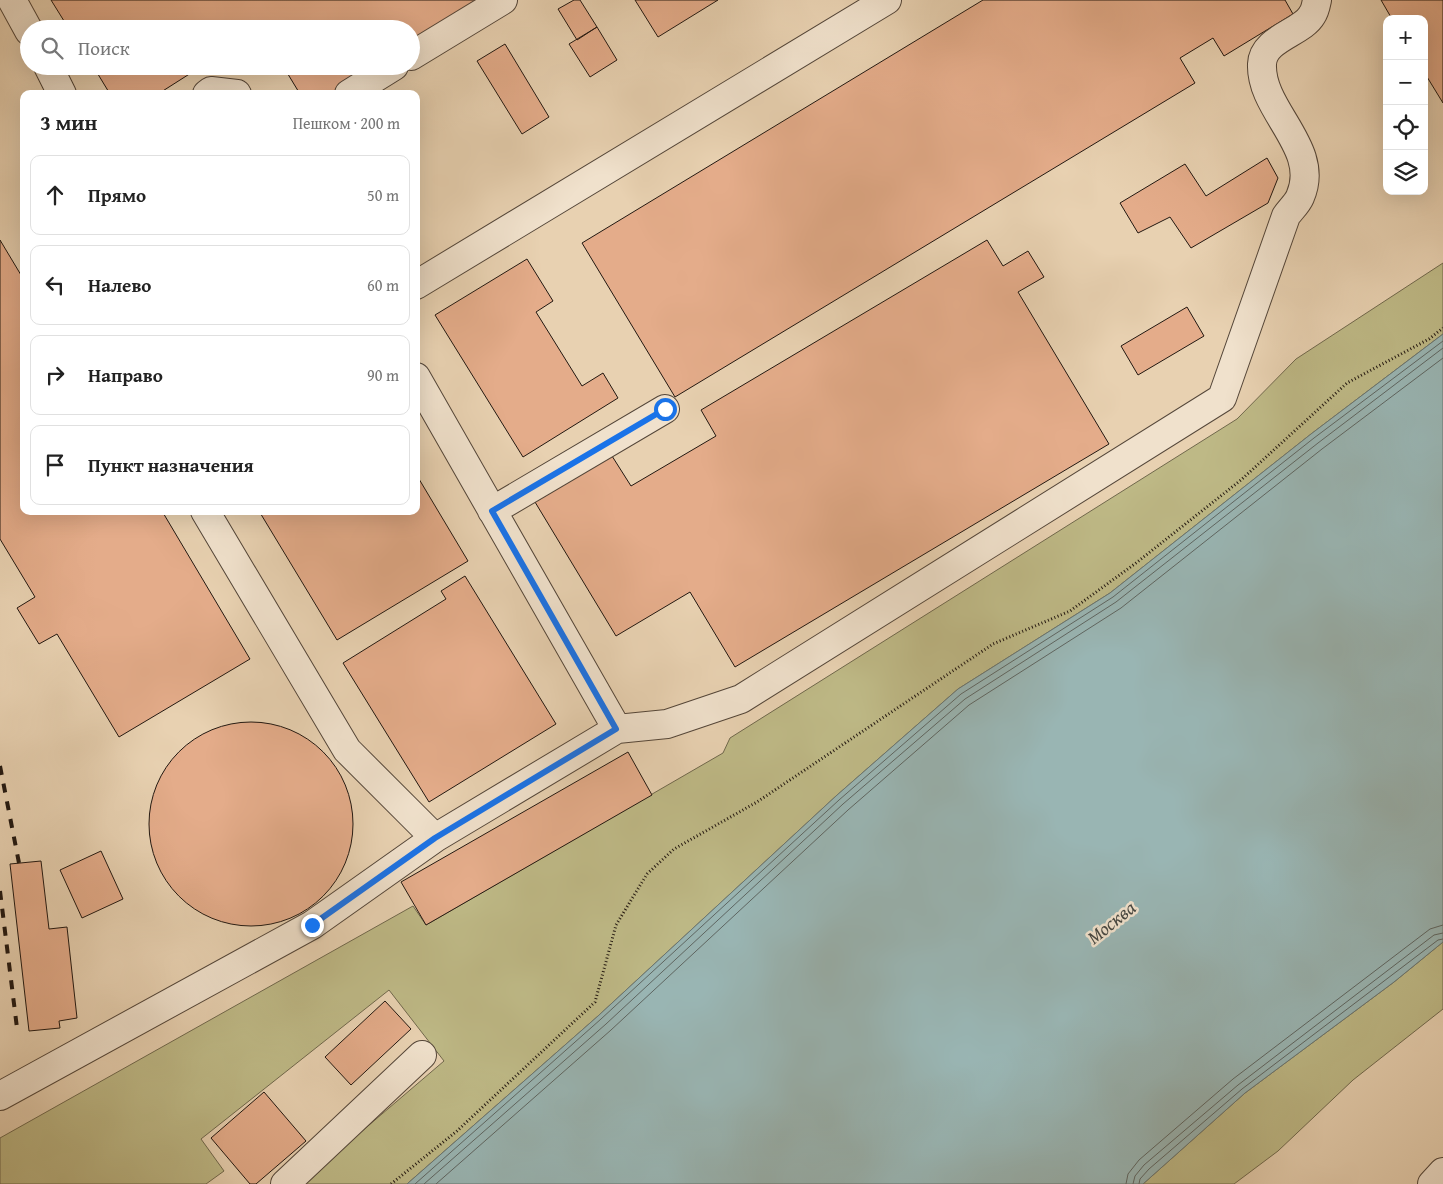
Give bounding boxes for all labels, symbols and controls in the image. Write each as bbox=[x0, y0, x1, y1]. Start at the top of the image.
map controls bbox=[1383, 15, 1428, 195]
button: + bbox=[1383, 15, 1428, 60]
search box bbox=[20, 20, 420, 75]
icon: search bbox=[38, 34, 66, 62]
text: Поиск bbox=[78, 34, 130, 62]
button: − bbox=[1383, 60, 1428, 105]
button: locate bbox=[1383, 105, 1428, 150]
text: 3 мин bbox=[40, 107, 97, 138]
text: Пешком · 200 m bbox=[293, 111, 400, 135]
button: layers bbox=[1383, 150, 1428, 195]
icon: ahead bbox=[41, 181, 69, 209]
text: Прямо bbox=[88, 181, 146, 209]
text: 50 m bbox=[367, 183, 399, 207]
icon: left bbox=[41, 271, 69, 299]
text: Налево bbox=[88, 271, 151, 299]
text: 60 m bbox=[367, 273, 399, 297]
icon: right bbox=[41, 361, 69, 389]
text: Направо bbox=[88, 361, 163, 389]
text: 90 m bbox=[367, 363, 399, 387]
route start bbox=[654, 398, 677, 421]
icon: arrive bbox=[41, 451, 69, 479]
text: Пункт назначения bbox=[88, 451, 254, 479]
water label: Москва bbox=[1081, 893, 1142, 950]
route end bbox=[301, 914, 324, 937]

